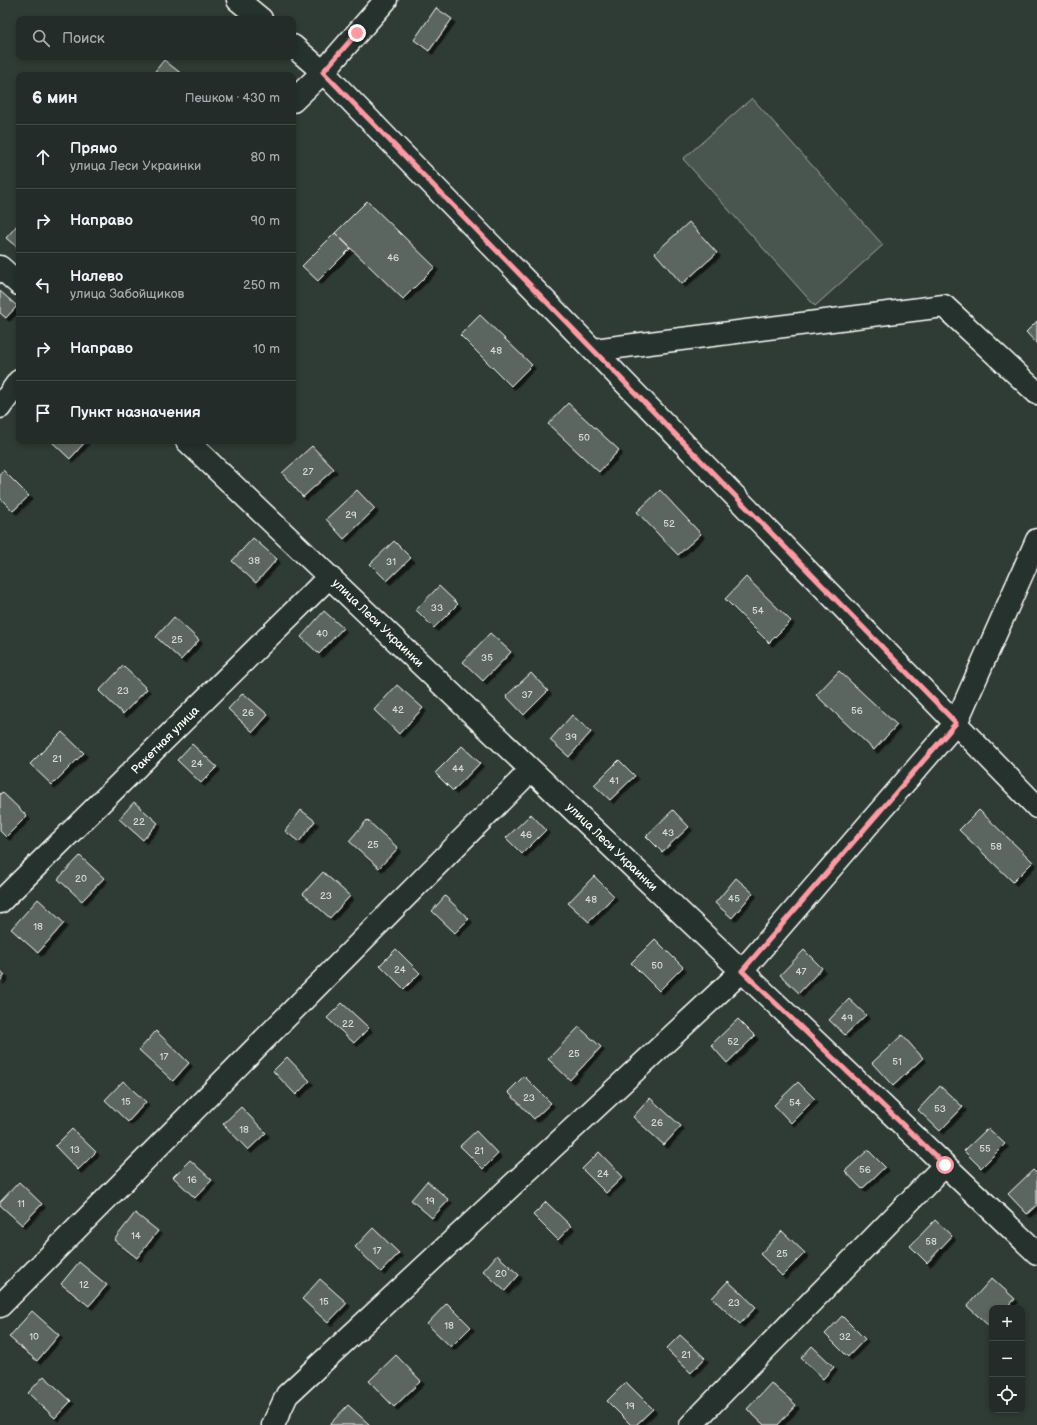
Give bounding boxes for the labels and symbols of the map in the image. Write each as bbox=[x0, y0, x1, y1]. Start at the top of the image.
route end bbox=[348, 24, 366, 42]
house number: 46 bbox=[387, 252, 399, 264]
house number: 48 bbox=[490, 345, 502, 357]
house number: 50 bbox=[578, 432, 590, 444]
house number: 27 bbox=[303, 466, 313, 478]
house number: 29 bbox=[345, 509, 357, 521]
house number: 52 bbox=[663, 518, 675, 530]
house number: 38 bbox=[248, 555, 260, 567]
house number: 31 bbox=[386, 556, 396, 568]
street label: улица Леси Украинки bbox=[329, 576, 426, 671]
house number: 33 bbox=[431, 602, 443, 614]
house number: 54 bbox=[752, 605, 764, 617]
house number: 40 bbox=[316, 628, 328, 640]
house number: 25 bbox=[171, 634, 183, 646]
house number: 35 bbox=[481, 652, 493, 664]
house number: 23 bbox=[117, 685, 129, 697]
house number: 37 bbox=[521, 689, 533, 701]
street label: Ракетная улица bbox=[128, 703, 203, 778]
house number: 42 bbox=[392, 704, 404, 716]
house number: 56 bbox=[851, 705, 863, 717]
house number: 26 bbox=[242, 707, 254, 719]
house number: 39 bbox=[565, 731, 577, 743]
house number: 21 bbox=[52, 753, 62, 765]
house number: 24 bbox=[191, 758, 203, 770]
house number: 44 bbox=[452, 763, 464, 775]
house number: 41 bbox=[609, 775, 619, 787]
street label: улица Леси Украинки bbox=[563, 800, 660, 895]
house number: 22 bbox=[133, 816, 145, 828]
house number: 43 bbox=[662, 827, 674, 839]
house number: 46 bbox=[520, 829, 532, 841]
house number: 25 bbox=[367, 839, 379, 851]
house number: 58 bbox=[990, 841, 1002, 853]
house number: 20 bbox=[75, 873, 87, 885]
house number: 23 bbox=[320, 890, 332, 902]
house number: 45 bbox=[728, 893, 740, 905]
house number: 48 bbox=[585, 894, 597, 906]
house number: 18 bbox=[33, 921, 43, 933]
house number: 50 bbox=[651, 960, 663, 972]
house number: 24 bbox=[394, 964, 406, 976]
house number: 47 bbox=[795, 966, 807, 978]
house number: 49 bbox=[841, 1012, 853, 1024]
house number: 22 bbox=[342, 1018, 354, 1030]
house number: 52 bbox=[727, 1036, 739, 1048]
house number: 25 bbox=[568, 1048, 580, 1060]
house number: 17 bbox=[160, 1051, 168, 1063]
house number: 51 bbox=[892, 1056, 902, 1068]
house number: 23 bbox=[523, 1092, 535, 1104]
house number: 15 bbox=[121, 1096, 131, 1108]
house number: 54 bbox=[789, 1097, 801, 1109]
house number: 53 bbox=[934, 1103, 946, 1115]
house number: 26 bbox=[651, 1117, 663, 1129]
house number: 18 bbox=[239, 1124, 249, 1136]
house number: 55 bbox=[979, 1143, 991, 1155]
house number: 13 bbox=[70, 1144, 80, 1156]
house number: 21 bbox=[474, 1145, 484, 1157]
route start bbox=[936, 1156, 954, 1174]
house number: 56 bbox=[859, 1164, 871, 1176]
house number: 24 bbox=[597, 1168, 609, 1180]
house number: 16 bbox=[187, 1174, 197, 1186]
house number: 19 bbox=[425, 1195, 435, 1207]
house number: 11 bbox=[17, 1198, 25, 1210]
house number: 14 bbox=[131, 1230, 141, 1242]
house number: 58 bbox=[925, 1236, 937, 1248]
house number: 17 bbox=[373, 1245, 381, 1257]
house number: 25 bbox=[776, 1248, 788, 1260]
house number: 20 bbox=[495, 1268, 507, 1280]
house number: 12 bbox=[79, 1279, 89, 1291]
house number: 15 bbox=[319, 1296, 329, 1308]
house number: 23 bbox=[728, 1297, 740, 1309]
house number: 18 bbox=[444, 1320, 454, 1332]
house number: 10 bbox=[29, 1331, 39, 1343]
house number: 32 bbox=[839, 1331, 851, 1343]
house number: 21 bbox=[681, 1349, 691, 1361]
house number: 19 bbox=[625, 1400, 635, 1412]

